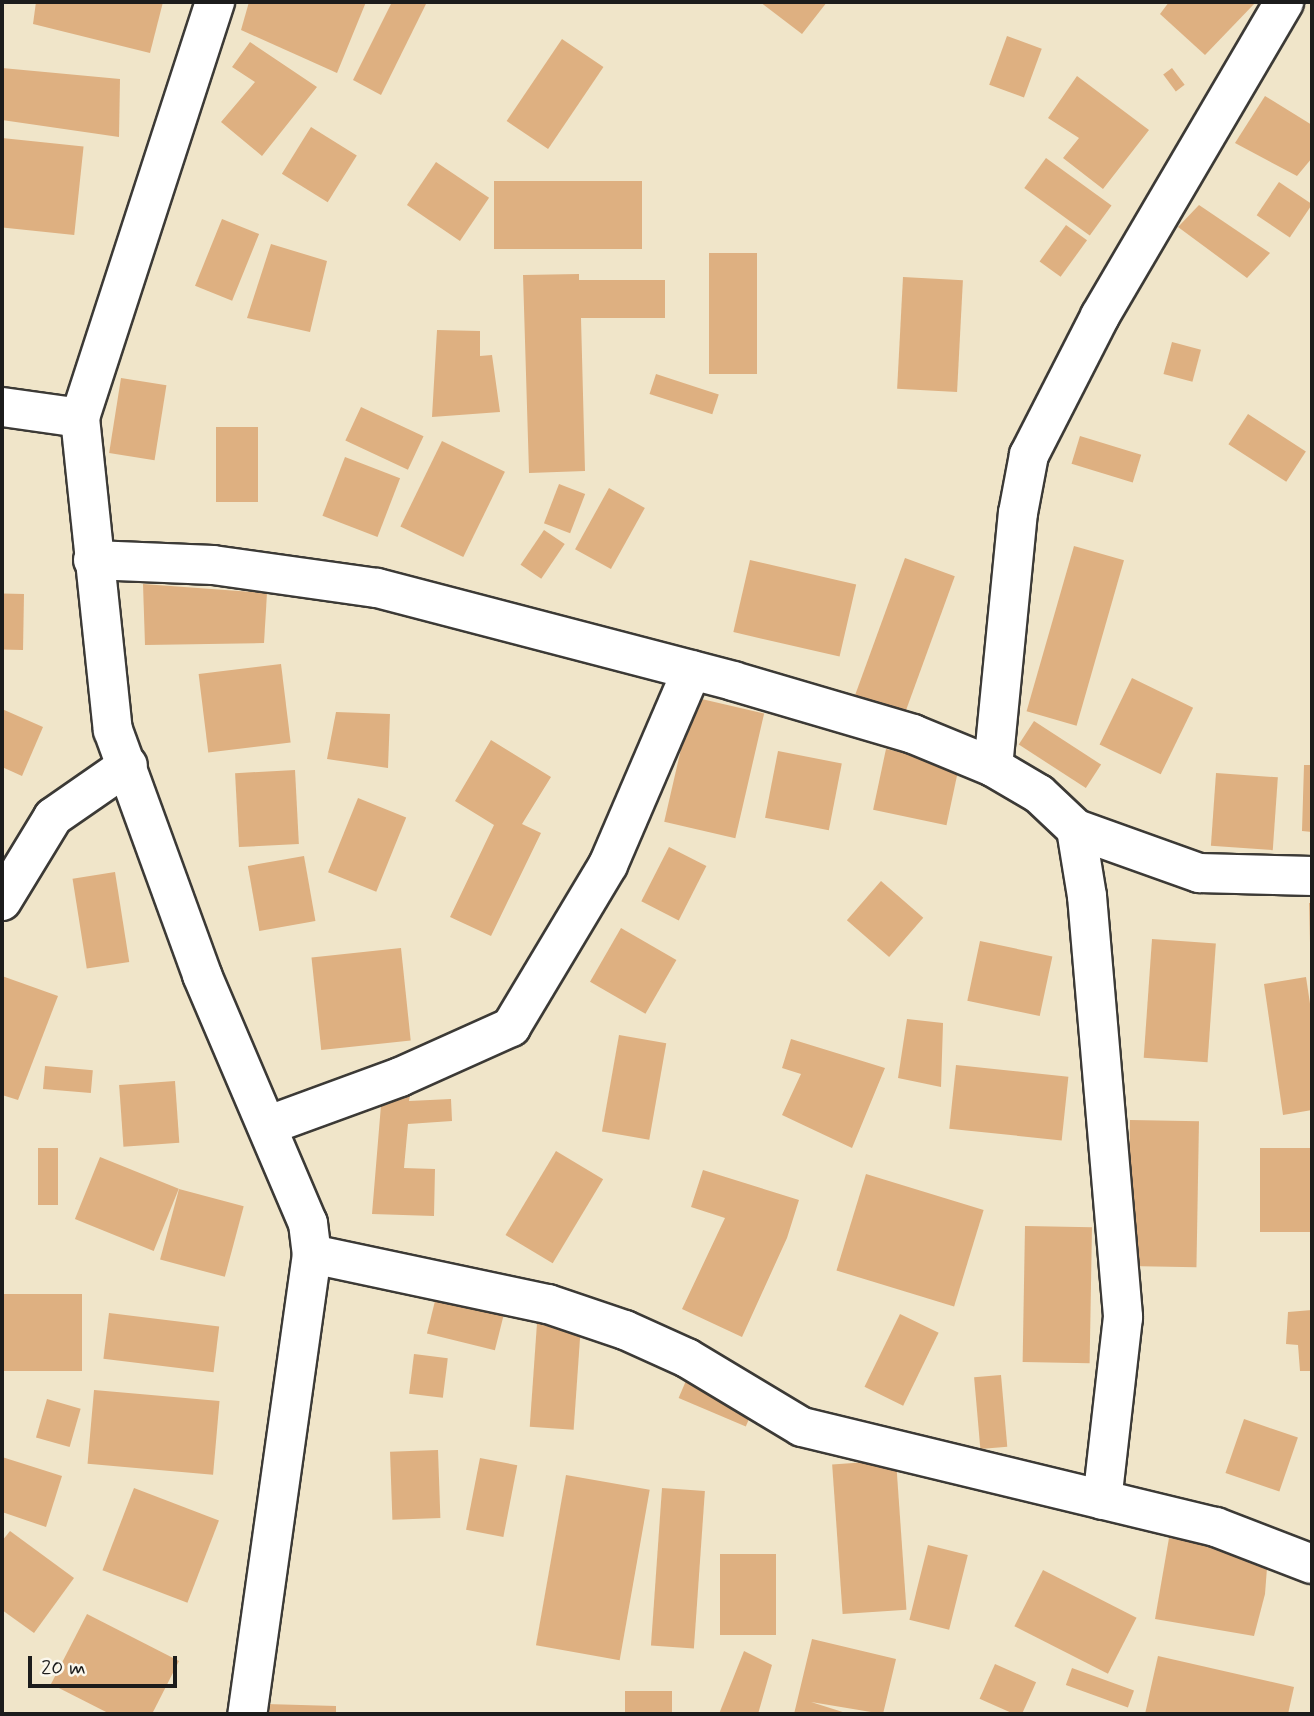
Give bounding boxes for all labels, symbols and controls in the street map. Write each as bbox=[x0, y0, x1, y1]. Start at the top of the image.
scale bar bbox=[32, 1642, 180, 1686]
text: 20 m bbox=[41, 1654, 86, 1682]

